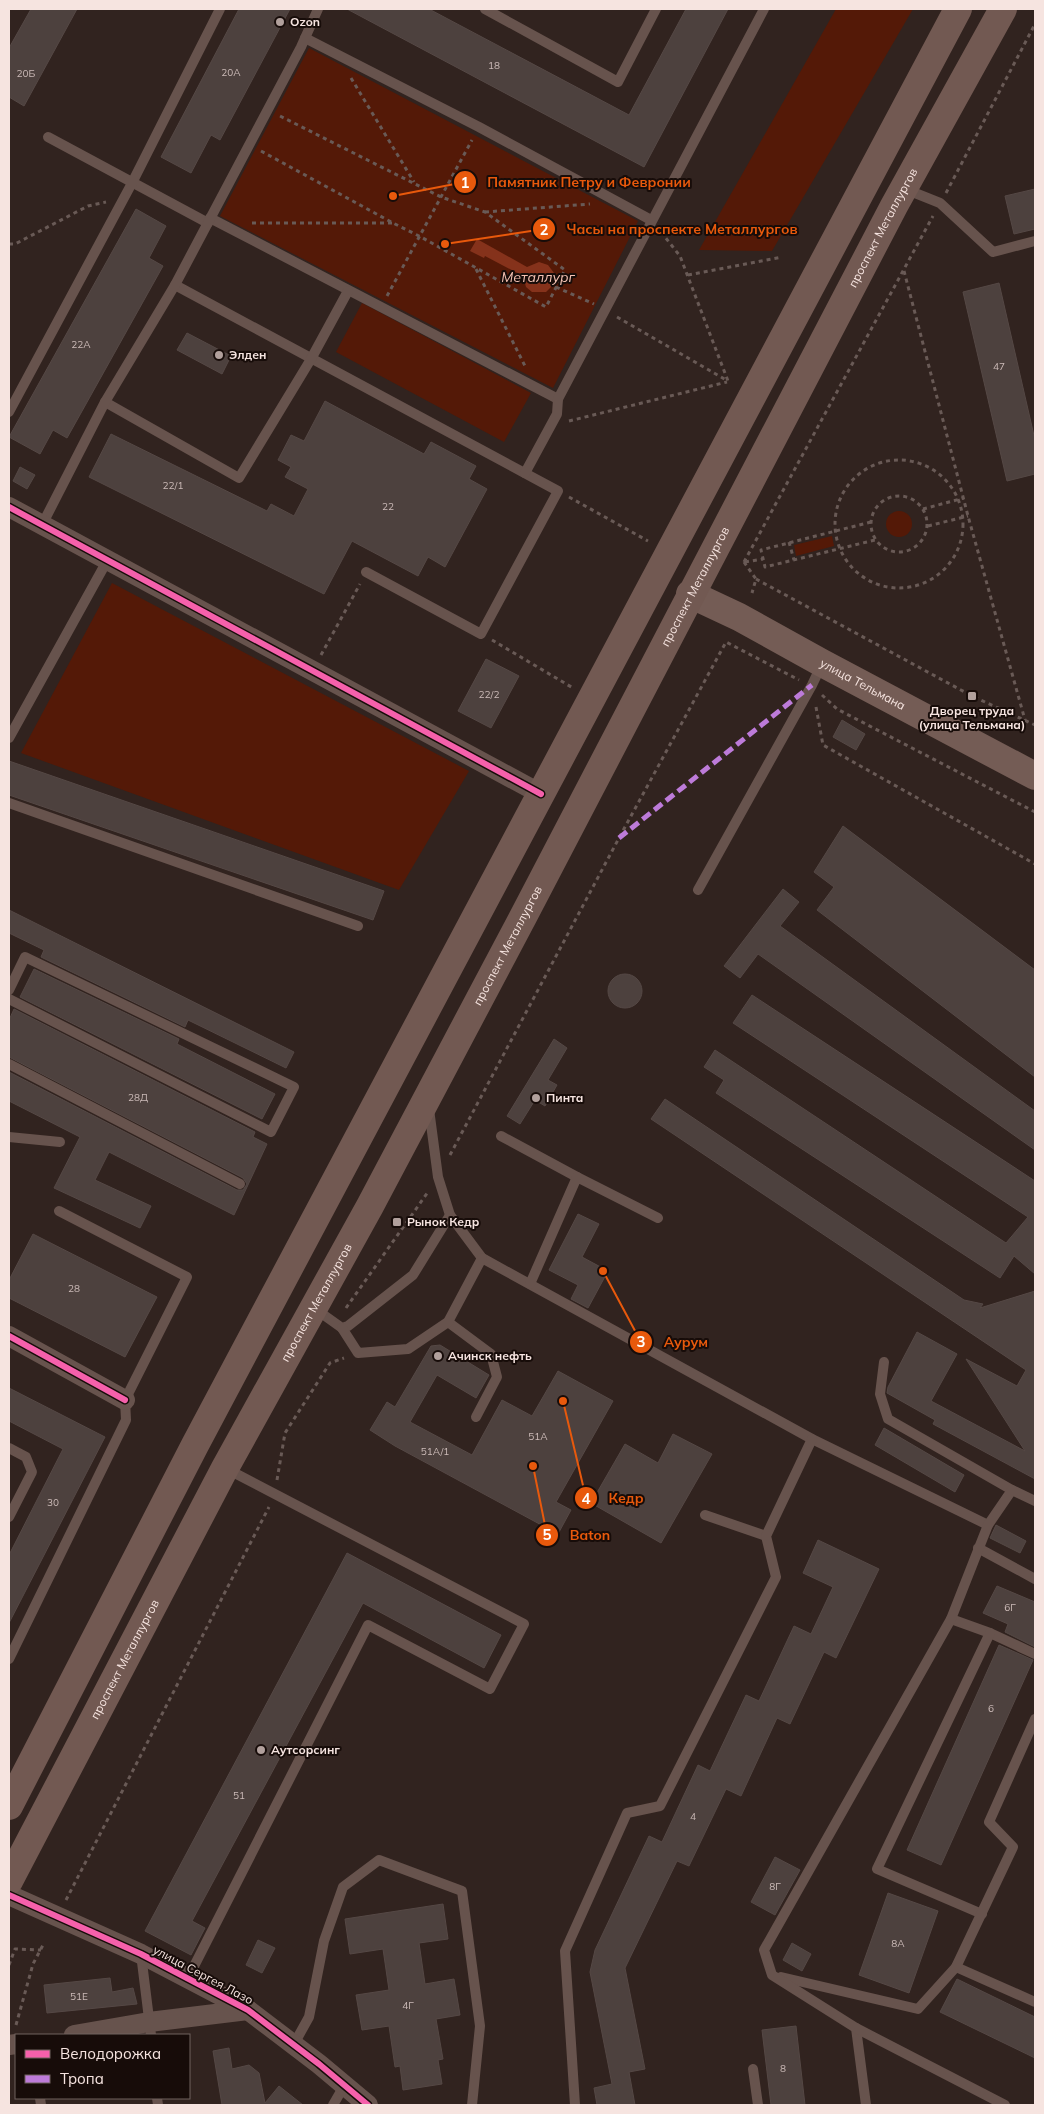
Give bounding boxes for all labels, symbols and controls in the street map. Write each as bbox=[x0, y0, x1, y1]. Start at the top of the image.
place label: Ozon bbox=[290, 14, 320, 29]
marker: Ozon bbox=[274, 16, 286, 28]
house number: 18 bbox=[488, 59, 500, 72]
house number: 20А bbox=[221, 66, 241, 79]
house number: 20Б bbox=[17, 67, 36, 80]
street label: проспект Металлургов bbox=[845, 165, 921, 290]
callout: Памятник Петру и Февронии bbox=[453, 168, 701, 197]
text: 1 bbox=[460, 173, 470, 192]
text: Памятник Петру и Февронии bbox=[487, 173, 691, 191]
callout: Часы на проспекте Металлургов bbox=[532, 215, 808, 244]
text: 2 bbox=[539, 220, 549, 239]
text: Часы на проспекте Металлургов bbox=[567, 220, 798, 238]
water label: Металлург bbox=[501, 268, 575, 286]
house number: 22А bbox=[71, 338, 91, 351]
place label: Элден bbox=[229, 347, 266, 362]
marker: Элден bbox=[213, 349, 225, 361]
house number: 47 bbox=[993, 360, 1005, 373]
house number: 22/1 bbox=[163, 479, 183, 492]
house number: 22 bbox=[382, 500, 394, 513]
street label: проспект Металлургов bbox=[657, 524, 732, 649]
street label: улица Тельмана bbox=[818, 655, 908, 713]
house number: 22/2 bbox=[479, 688, 499, 701]
marker: Дворец труда (улица Тельмана) bbox=[966, 690, 978, 702]
place label: Дворец труда (улица Тельмана) bbox=[919, 703, 1025, 732]
street label: проспект Металлургов bbox=[470, 883, 545, 1008]
place label: Пинта bbox=[546, 1090, 583, 1105]
house number: 28Д bbox=[128, 1091, 148, 1104]
marker: Пинта bbox=[530, 1092, 542, 1104]
place label: Рынок Кедр bbox=[407, 1214, 480, 1229]
marker: Рынок Кедр bbox=[391, 1216, 403, 1228]
street label: проспект Металлургов bbox=[277, 1240, 355, 1364]
house number: 28 bbox=[68, 1282, 80, 1295]
callout: Аурум bbox=[629, 1327, 718, 1356]
text: 3 bbox=[636, 1332, 646, 1351]
text: Аурум bbox=[664, 1333, 708, 1351]
place label: Ачинск нефть bbox=[448, 1348, 532, 1363]
marker: Ачинск нефть bbox=[432, 1350, 444, 1362]
house number: 51А bbox=[528, 1430, 548, 1443]
house number: 51А/1 bbox=[421, 1445, 449, 1458]
callout: Кедр bbox=[574, 1484, 654, 1513]
text: 4 bbox=[581, 1489, 591, 1508]
text: Кедр bbox=[608, 1489, 644, 1507]
house number: 30 bbox=[47, 1496, 59, 1509]
callout: Baton bbox=[534, 1520, 620, 1549]
text: 5 bbox=[542, 1525, 552, 1544]
text: Baton bbox=[570, 1526, 610, 1544]
street label: проспект Металлургов bbox=[87, 1597, 162, 1722]
house number: 6Г bbox=[1004, 1601, 1016, 1614]
house number: 6 bbox=[988, 1702, 994, 1715]
place label: Аутсорсинг bbox=[271, 1742, 340, 1757]
marker: Аутсорсинг bbox=[255, 1744, 267, 1756]
house number: 51 bbox=[233, 1789, 245, 1802]
house number: 4 bbox=[690, 1810, 696, 1823]
house number: 8Г bbox=[769, 1880, 781, 1893]
house number: 8А bbox=[891, 1937, 905, 1950]
street label: улица Сергея Лазо bbox=[151, 1942, 256, 2007]
house number: 51Е bbox=[70, 1990, 88, 2003]
house number: 4Г bbox=[402, 1999, 414, 2012]
legend bbox=[15, 2034, 190, 2099]
text: Велодорожка bbox=[60, 2044, 161, 2063]
house number: 8 bbox=[780, 2062, 786, 2075]
text: Тропа bbox=[60, 2069, 104, 2088]

